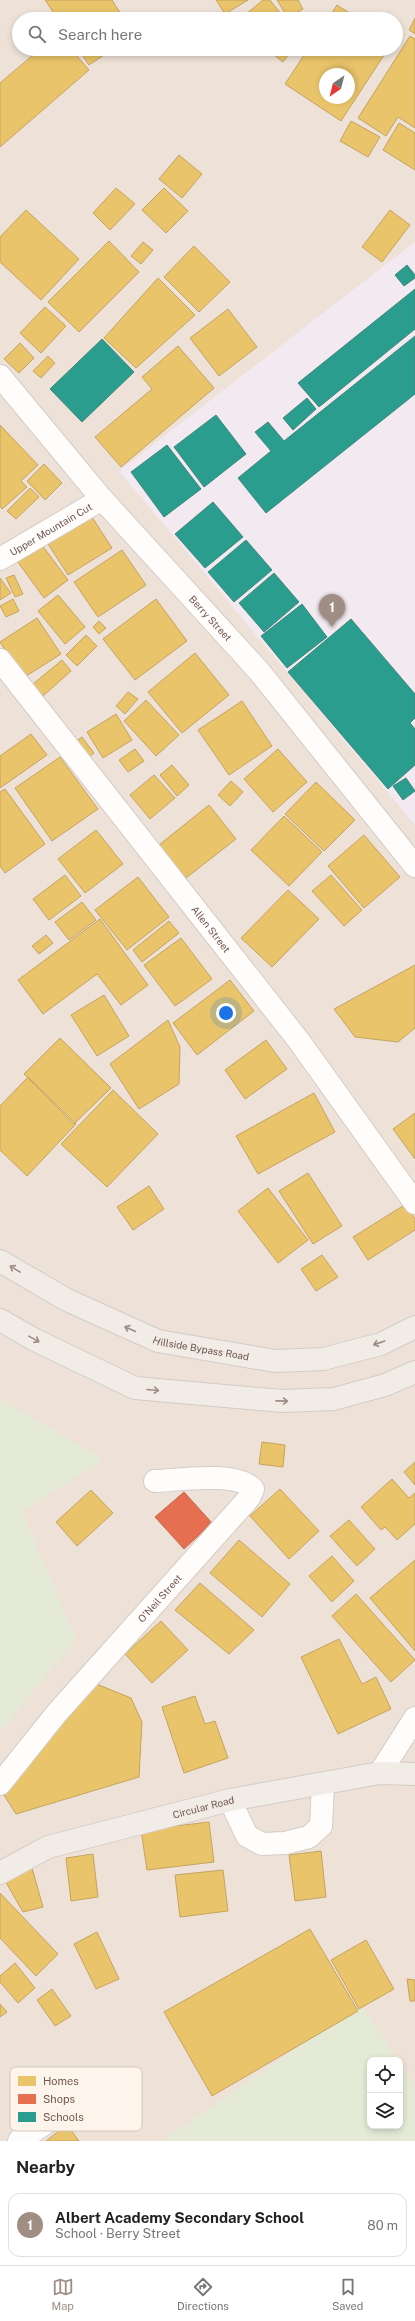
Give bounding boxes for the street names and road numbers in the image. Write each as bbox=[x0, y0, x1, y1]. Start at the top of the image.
street label: Upper Mountain Cut bbox=[7, 500, 94, 558]
street label: Berry Street bbox=[187, 593, 235, 643]
street label: Allen Street bbox=[189, 903, 233, 955]
street label: Hillside Bypass Road bbox=[151, 1334, 250, 1362]
street label: O'Neil Street bbox=[135, 1572, 184, 1625]
street label: Circular Road bbox=[171, 1793, 235, 1821]

